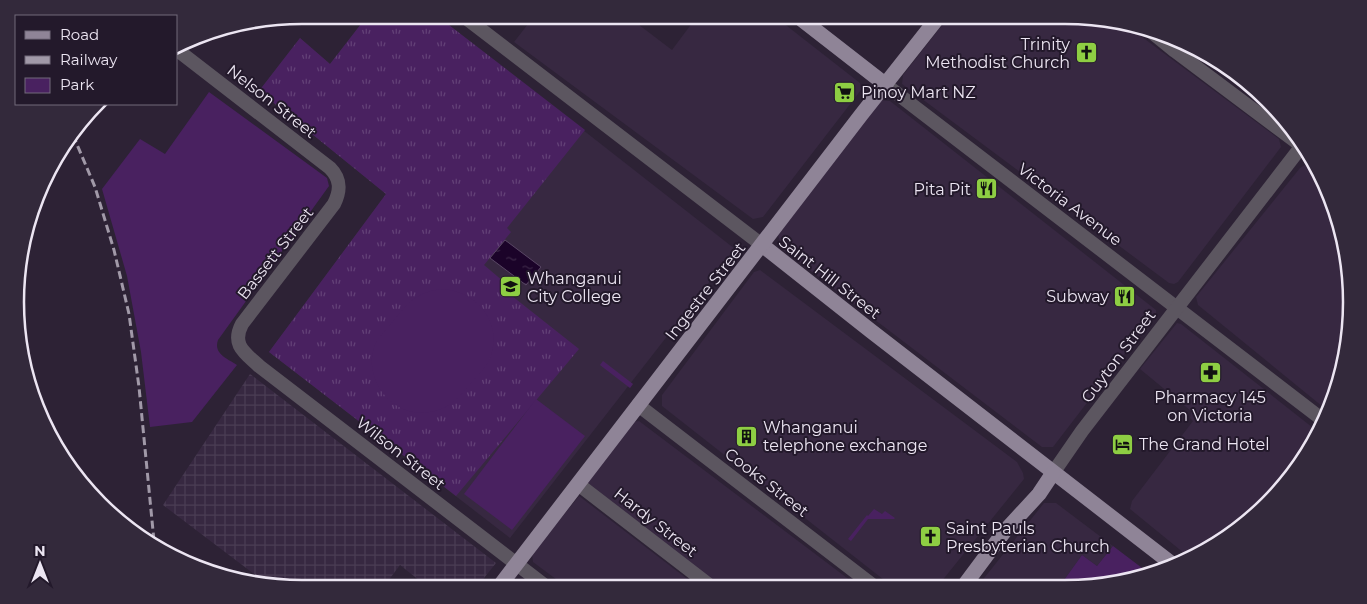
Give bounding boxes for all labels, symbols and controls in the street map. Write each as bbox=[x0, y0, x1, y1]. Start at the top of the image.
legend bbox=[15, 15, 178, 105]
text: Road bbox=[60, 25, 99, 44]
place label: Trinity Methodist Church bbox=[925, 35, 1070, 72]
church icon: Trinity Methodist Church bbox=[1074, 41, 1098, 65]
text: Railway bbox=[60, 50, 118, 69]
street label: Nelson Street bbox=[223, 61, 321, 142]
text: Park bbox=[60, 75, 94, 94]
supermarket icon: Pinoy Mart NZ bbox=[833, 80, 857, 104]
place label: Pinoy Mart NZ bbox=[861, 83, 976, 102]
street label: Victoria Avenue bbox=[1014, 159, 1125, 250]
restaurant icon: Pita Pit bbox=[975, 177, 999, 201]
place label: Pita Pit bbox=[913, 180, 971, 199]
street label: Bassett Street bbox=[233, 203, 318, 303]
street label: Saint Hill Street bbox=[775, 232, 885, 323]
street label: Ingestre Street bbox=[661, 238, 750, 344]
place label: Whanganui City College bbox=[527, 269, 622, 306]
school or university icon: Whanganui City College bbox=[499, 275, 523, 299]
restaurant icon: Subway bbox=[1113, 284, 1137, 308]
place label: Subway bbox=[1046, 287, 1109, 306]
street label: Guyton Street bbox=[1077, 306, 1160, 407]
pharmacy icon: Pharmacy 145 on Victoria bbox=[1198, 361, 1222, 385]
place label: Pharmacy 145 on Victoria bbox=[1154, 388, 1266, 425]
street label: Wilson Street bbox=[353, 413, 449, 494]
place label: Whanganui telephone exchange bbox=[763, 418, 927, 455]
building icon: Whanganui telephone exchange bbox=[735, 424, 759, 448]
hotel icon: The Grand Hotel bbox=[1111, 432, 1135, 456]
place label: The Grand Hotel bbox=[1139, 435, 1270, 454]
street label: Cooks Street bbox=[721, 444, 813, 521]
street label: Hardy Street bbox=[610, 484, 702, 561]
place label: Saint Pauls Presbyterian Church bbox=[946, 519, 1110, 556]
church icon: Saint Pauls Presbyterian Church bbox=[918, 525, 942, 549]
north arrow bbox=[15, 539, 65, 589]
text: N bbox=[34, 542, 46, 560]

